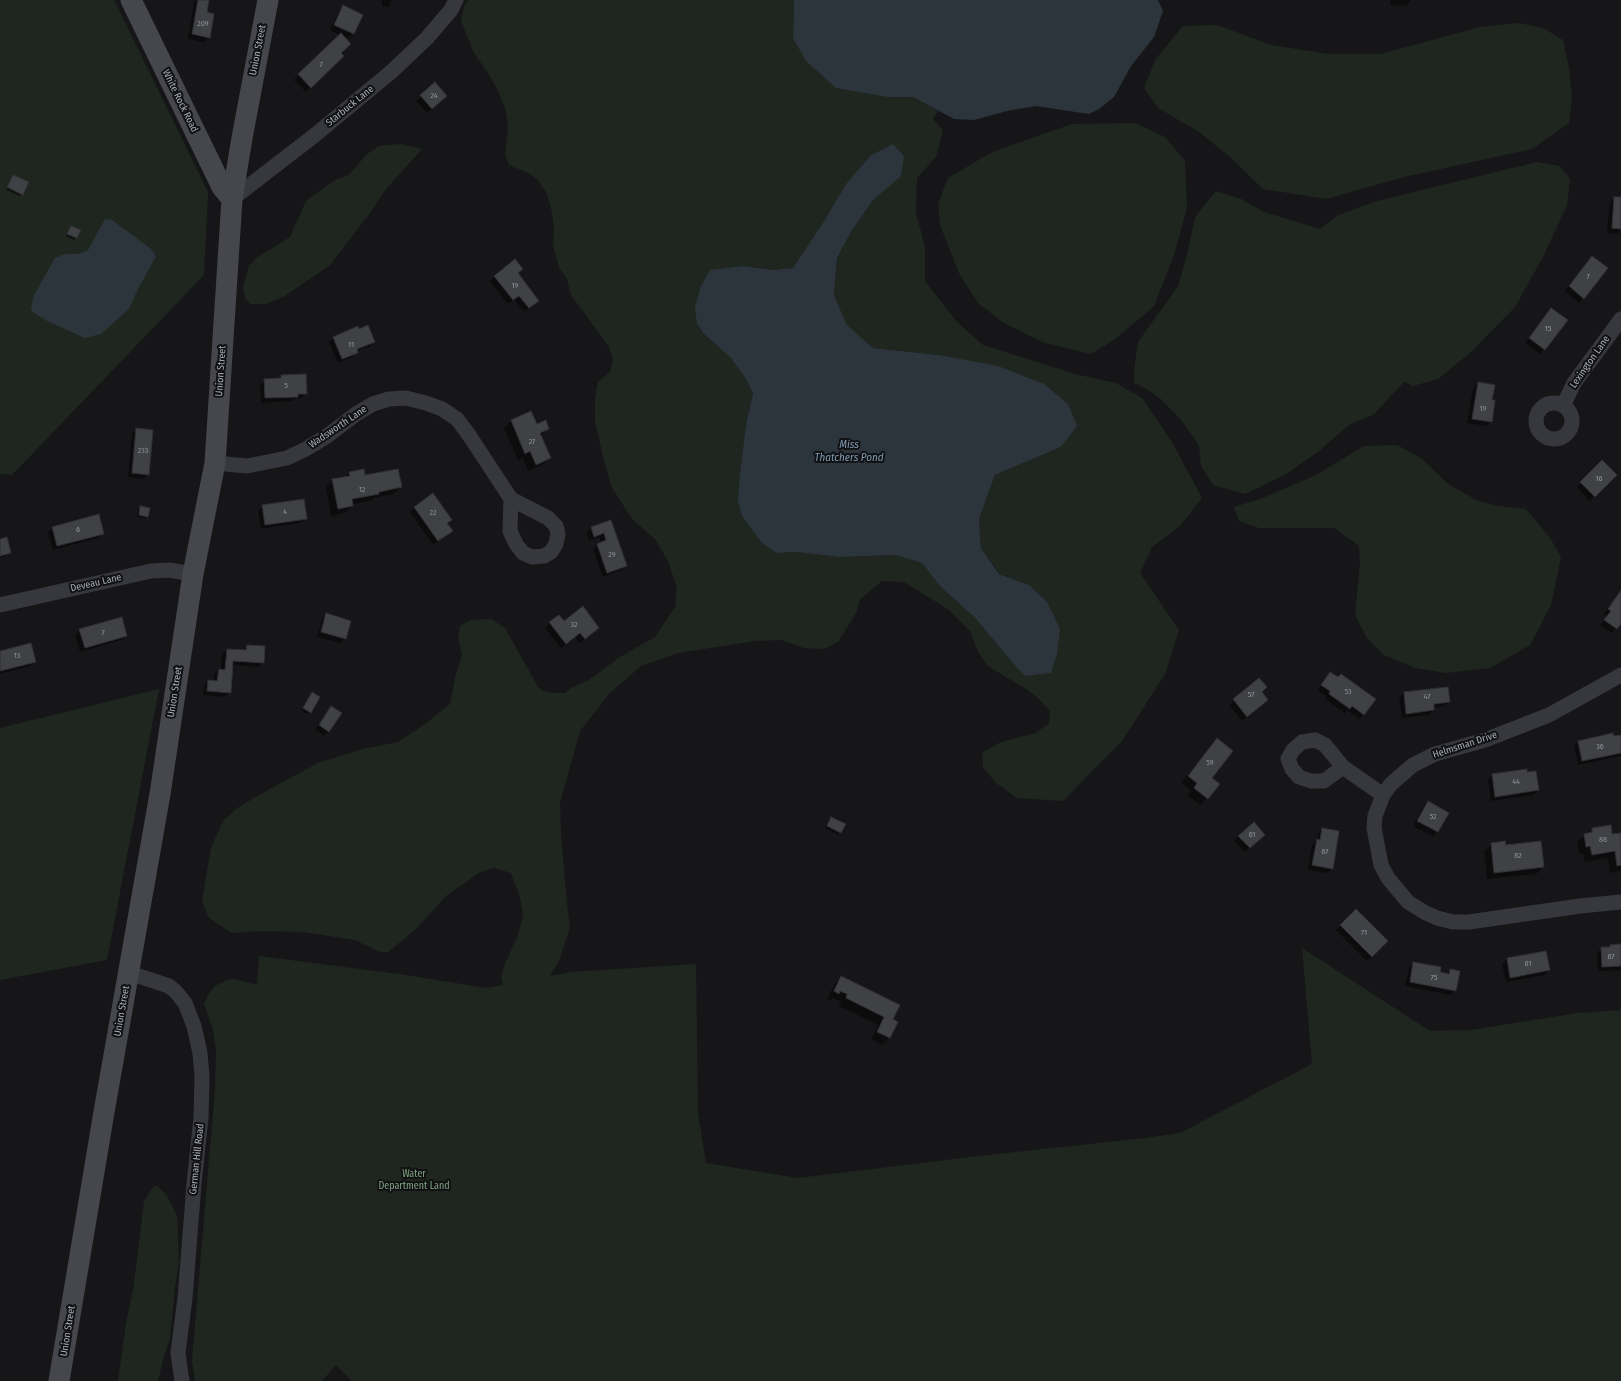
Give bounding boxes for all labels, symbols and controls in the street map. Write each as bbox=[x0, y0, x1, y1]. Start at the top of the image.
house number: 209 bbox=[197, 19, 209, 29]
street label: Union Street bbox=[247, 24, 269, 76]
house number: 7 bbox=[319, 60, 323, 70]
street label: White Rock Road bbox=[160, 68, 200, 134]
street label: Starbuck Lane bbox=[324, 83, 376, 129]
house number: 24 bbox=[430, 91, 438, 101]
house number: 7 bbox=[1586, 272, 1590, 282]
house number: 19 bbox=[511, 281, 519, 291]
house number: 15 bbox=[1545, 324, 1551, 334]
street label: Lexington Lane bbox=[1567, 333, 1613, 391]
house number: 11 bbox=[348, 340, 354, 350]
street label: Union Street bbox=[213, 345, 229, 397]
house number: 5 bbox=[284, 381, 288, 391]
street label: Wadsworth Lane bbox=[307, 403, 369, 451]
house number: 19 bbox=[1479, 404, 1487, 414]
house number: 27 bbox=[529, 437, 535, 447]
water label: Miss Thatchers Pond bbox=[814, 438, 884, 464]
house number: 233 bbox=[138, 446, 148, 456]
house number: 16 bbox=[1595, 474, 1603, 484]
house number: 12 bbox=[359, 485, 365, 495]
house number: 4 bbox=[283, 507, 287, 517]
house number: 22 bbox=[429, 508, 437, 518]
house number: 6 bbox=[76, 525, 80, 535]
house number: 29 bbox=[608, 550, 616, 560]
street label: Deveau Lane bbox=[69, 571, 123, 595]
house number: 32 bbox=[570, 620, 578, 630]
house number: 7 bbox=[101, 628, 105, 638]
house number: 13 bbox=[14, 651, 20, 661]
street label: Union Street bbox=[165, 666, 185, 718]
house number: 53 bbox=[1344, 687, 1352, 697]
house number: 57 bbox=[1248, 690, 1254, 700]
house number: 47 bbox=[1424, 692, 1430, 702]
street label: Helmsman Drive bbox=[1431, 729, 1499, 761]
house number: 36 bbox=[1596, 742, 1604, 752]
house number: 59 bbox=[1206, 758, 1214, 768]
house number: 44 bbox=[1512, 777, 1520, 787]
house number: 52 bbox=[1429, 812, 1437, 822]
house number: 61 bbox=[1249, 830, 1255, 840]
house number: 88 bbox=[1599, 835, 1607, 845]
house number: 67 bbox=[1321, 847, 1329, 857]
house number: 82 bbox=[1514, 851, 1522, 861]
house number: 71 bbox=[1361, 928, 1367, 938]
house number: 87 bbox=[1607, 952, 1615, 962]
house number: 81 bbox=[1525, 959, 1531, 969]
house number: 75 bbox=[1431, 973, 1437, 983]
street label: Union Street bbox=[112, 985, 132, 1037]
street label: German Hill Road bbox=[187, 1123, 207, 1195]
park label: Water Department Land bbox=[378, 1168, 450, 1192]
street label: Union Street bbox=[58, 1305, 78, 1357]

